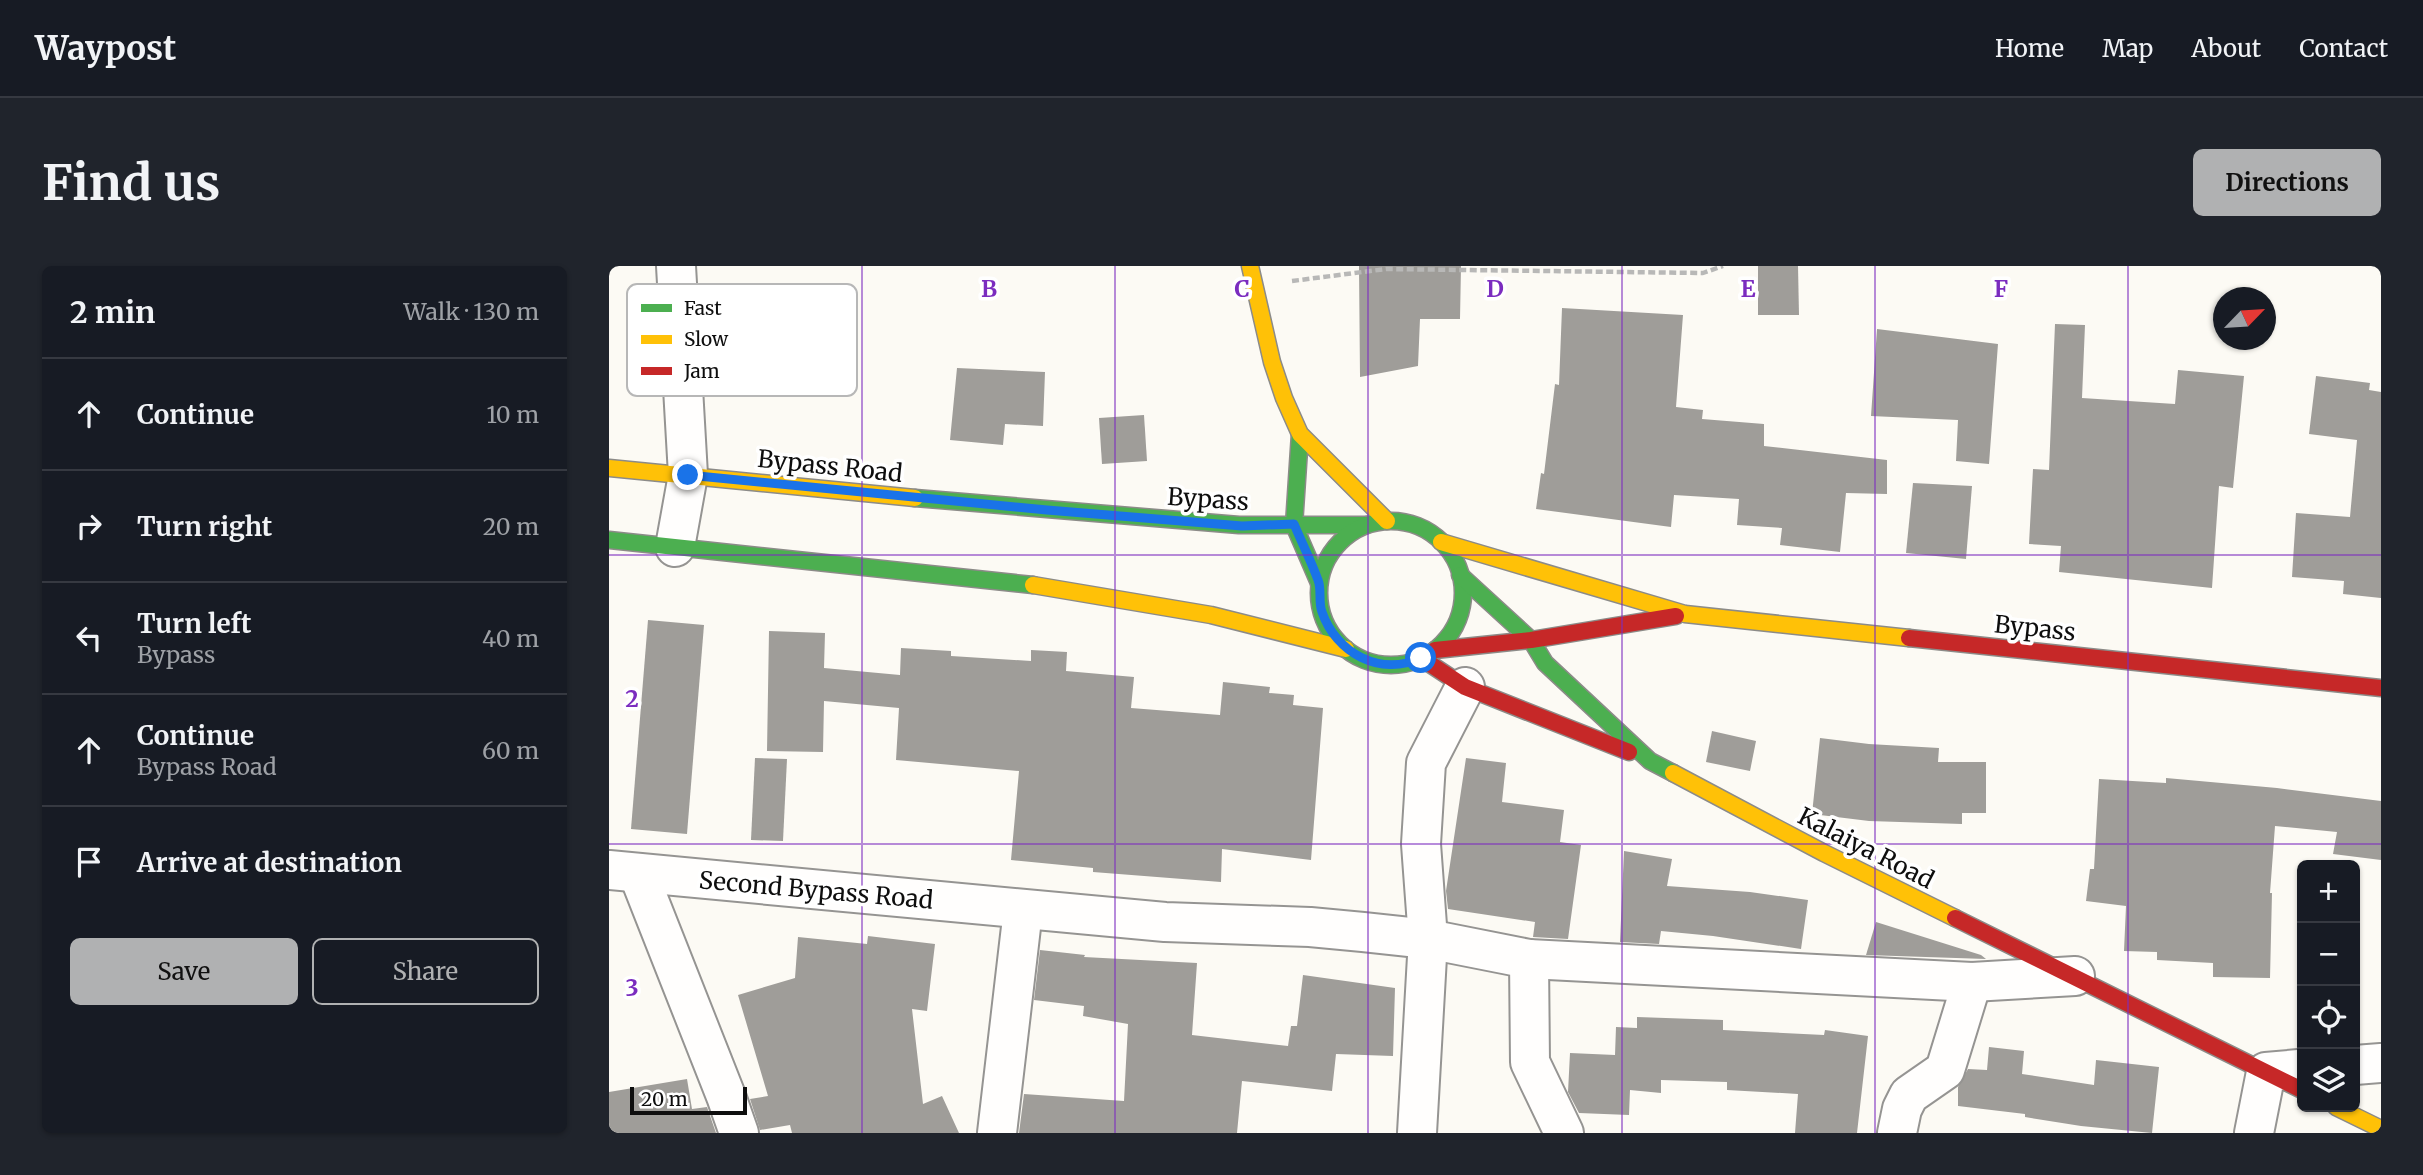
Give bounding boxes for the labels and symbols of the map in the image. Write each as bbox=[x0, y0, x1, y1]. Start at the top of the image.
text: B bbox=[981, 274, 997, 303]
text: C bbox=[1234, 274, 1250, 303]
text: D bbox=[1486, 274, 1504, 303]
text: E bbox=[1740, 274, 1756, 303]
text: F bbox=[1994, 274, 2008, 303]
legend bbox=[627, 284, 857, 396]
north arrow bbox=[2213, 287, 2276, 350]
text: Fast bbox=[684, 296, 722, 320]
text: Slow bbox=[684, 327, 729, 351]
text: Jam bbox=[683, 359, 720, 383]
street label: Bypass Road bbox=[756, 443, 904, 489]
route end bbox=[672, 459, 703, 490]
street label: Bypass bbox=[1166, 481, 1250, 517]
street label: Bypass bbox=[1993, 608, 2077, 648]
route start bbox=[1405, 642, 1436, 673]
text: 2 bbox=[625, 684, 639, 713]
street label: Kalaiya Road bbox=[1793, 800, 1939, 896]
street label: Second Bypass Road bbox=[698, 864, 934, 916]
text: 3 bbox=[625, 973, 639, 1002]
scale bar bbox=[630, 1084, 747, 1116]

